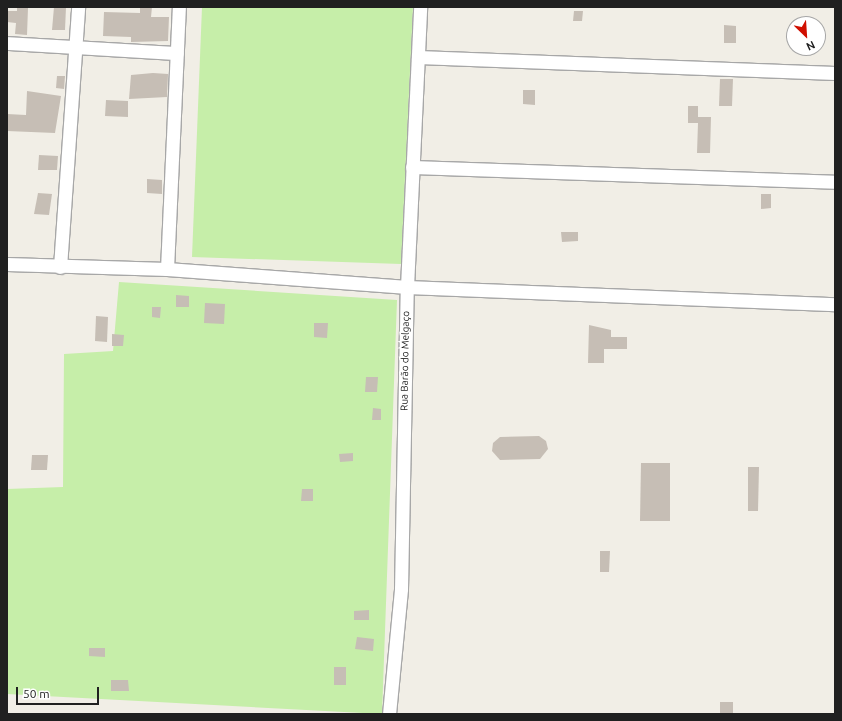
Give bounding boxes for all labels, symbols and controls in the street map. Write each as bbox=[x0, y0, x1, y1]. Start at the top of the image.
north arrow bbox=[786, 16, 826, 56]
text: N bbox=[804, 39, 817, 53]
street label: Rua Barão do Melgaço bbox=[398, 311, 412, 411]
scale bar bbox=[18, 679, 101, 705]
text: 50 m bbox=[23, 687, 50, 700]

